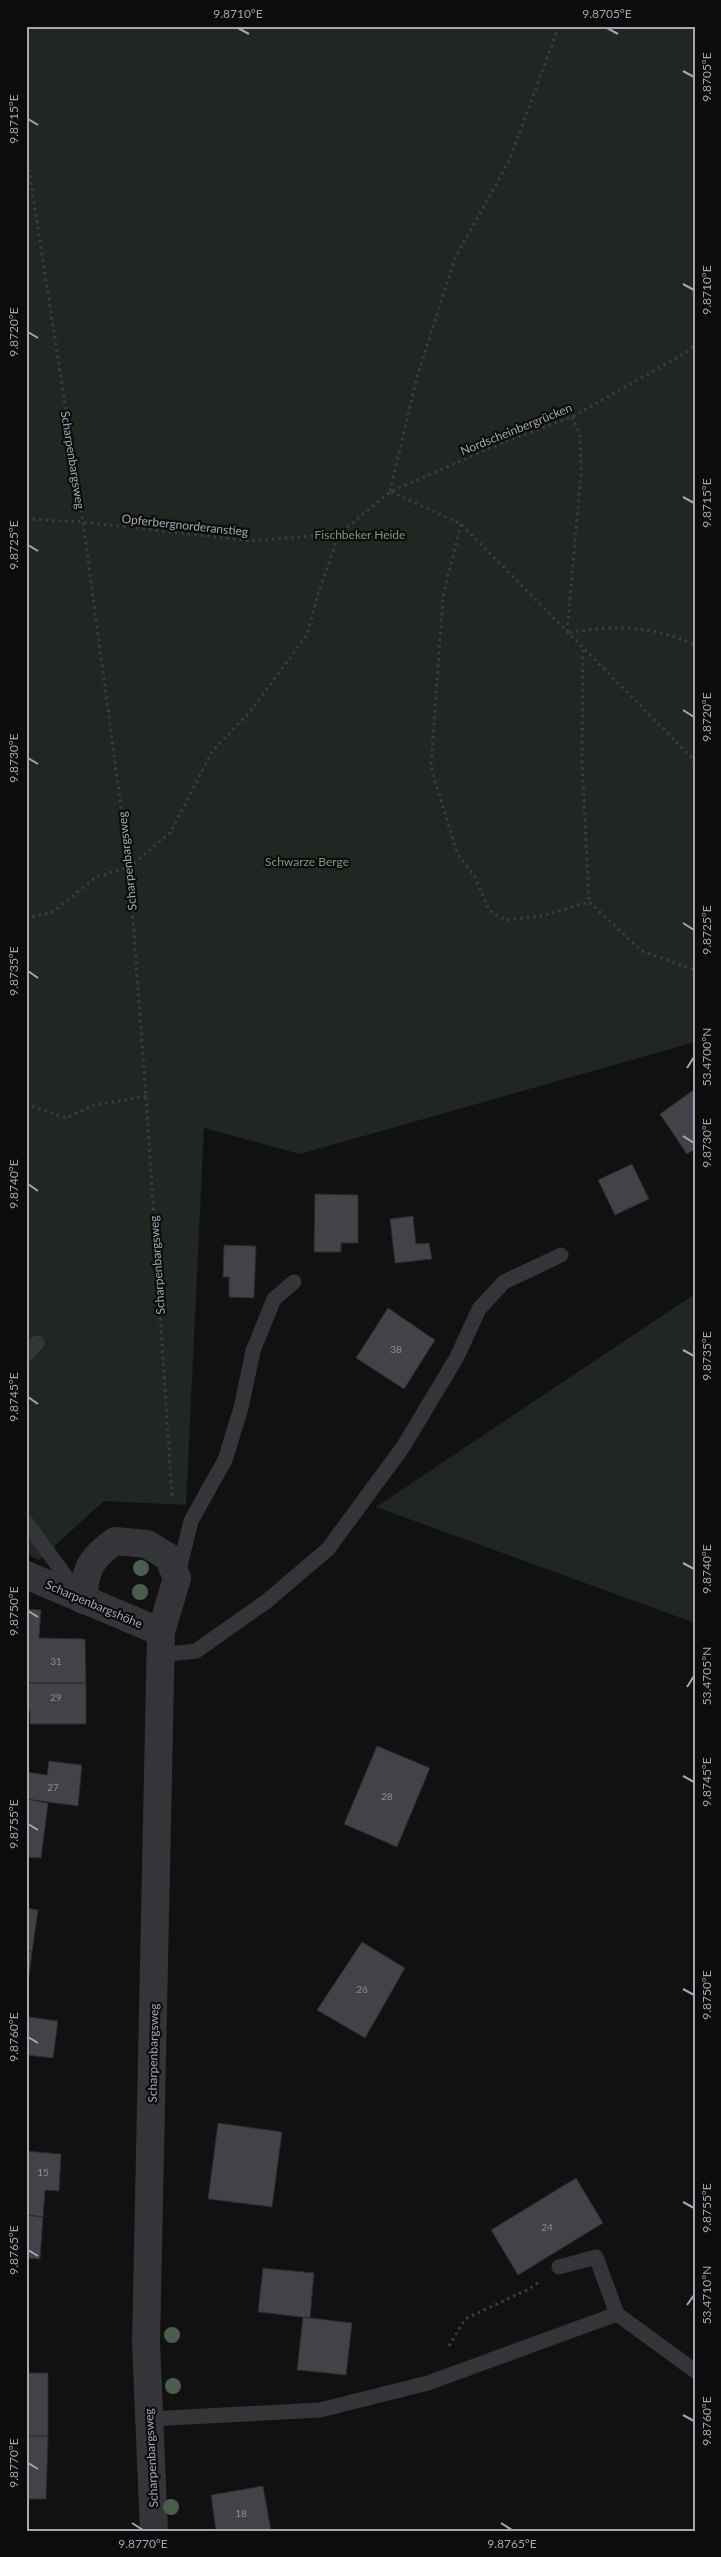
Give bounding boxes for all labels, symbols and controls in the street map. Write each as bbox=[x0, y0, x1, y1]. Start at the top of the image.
text: 9.8710°E bbox=[213, 6, 263, 21]
text: 9.8705°E bbox=[582, 6, 632, 21]
text: 9.8705°E bbox=[699, 52, 714, 102]
text: 9.8715°E bbox=[6, 94, 21, 144]
text: 9.8710°E bbox=[699, 265, 714, 315]
text: 9.8720°E bbox=[6, 307, 21, 357]
street label: Nordscheinbergrücken bbox=[458, 400, 574, 458]
street label: Scharpenbargsweg bbox=[58, 410, 88, 510]
text: 9.8715°E bbox=[699, 478, 714, 528]
street label: Opferbergnorderanstieg bbox=[121, 511, 249, 539]
text: 9.8725°E bbox=[6, 520, 21, 570]
park label: Fischbeker Heide bbox=[315, 527, 405, 542]
text: 9.8720°E bbox=[699, 692, 714, 742]
text: 9.8730°E bbox=[6, 733, 21, 783]
street label: Scharpenbargsweg bbox=[114, 811, 140, 911]
park label: Schwarze Berge bbox=[265, 854, 349, 869]
text: 9.8725°E bbox=[699, 905, 714, 955]
text: 9.8735°E bbox=[6, 946, 21, 996]
text: 53.4700°N bbox=[699, 1028, 714, 1086]
text: 9.8730°E bbox=[699, 1118, 714, 1168]
text: 9.8740°E bbox=[6, 1159, 21, 1209]
street label: Scharpenbargsweg bbox=[146, 1215, 168, 1315]
text: 9.8735°E bbox=[699, 1331, 714, 1381]
house number: 38 bbox=[390, 1343, 402, 1355]
text: 9.8745°E bbox=[6, 1372, 21, 1422]
text: 9.8740°E bbox=[699, 1544, 714, 1594]
street label: Scharpenbargshöhe bbox=[43, 1577, 145, 1631]
text: 9.8750°E bbox=[6, 1586, 21, 1636]
text: 53.4705°N bbox=[699, 1647, 714, 1705]
house number: 31 bbox=[50, 1655, 62, 1667]
house number: 29 bbox=[50, 1691, 62, 1703]
text: 9.8745°E bbox=[699, 1757, 714, 1807]
house number: 27 bbox=[47, 1781, 59, 1793]
house number: 28 bbox=[381, 1790, 393, 1802]
text: 9.8755°E bbox=[6, 1799, 21, 1849]
text: 9.8750°E bbox=[699, 1970, 714, 2020]
house number: 26 bbox=[356, 1983, 368, 1995]
street label: Scharpenbargsweg bbox=[145, 2003, 161, 2103]
text: 9.8760°E bbox=[6, 2012, 21, 2062]
house number: 15 bbox=[37, 2166, 49, 2178]
text: 9.8755°E bbox=[699, 2183, 714, 2233]
house number: 24 bbox=[541, 2221, 553, 2233]
text: 9.8765°E bbox=[6, 2225, 21, 2275]
text: 53.4710°N bbox=[699, 2266, 714, 2324]
text: 9.8760°E bbox=[699, 2396, 714, 2446]
street label: Scharpenbargsweg bbox=[141, 2408, 161, 2508]
text: 9.8770°E bbox=[6, 2438, 21, 2488]
house number: 18 bbox=[235, 2507, 247, 2519]
text: 9.8770°E bbox=[118, 2536, 168, 2551]
text: 9.8765°E bbox=[487, 2536, 537, 2551]

